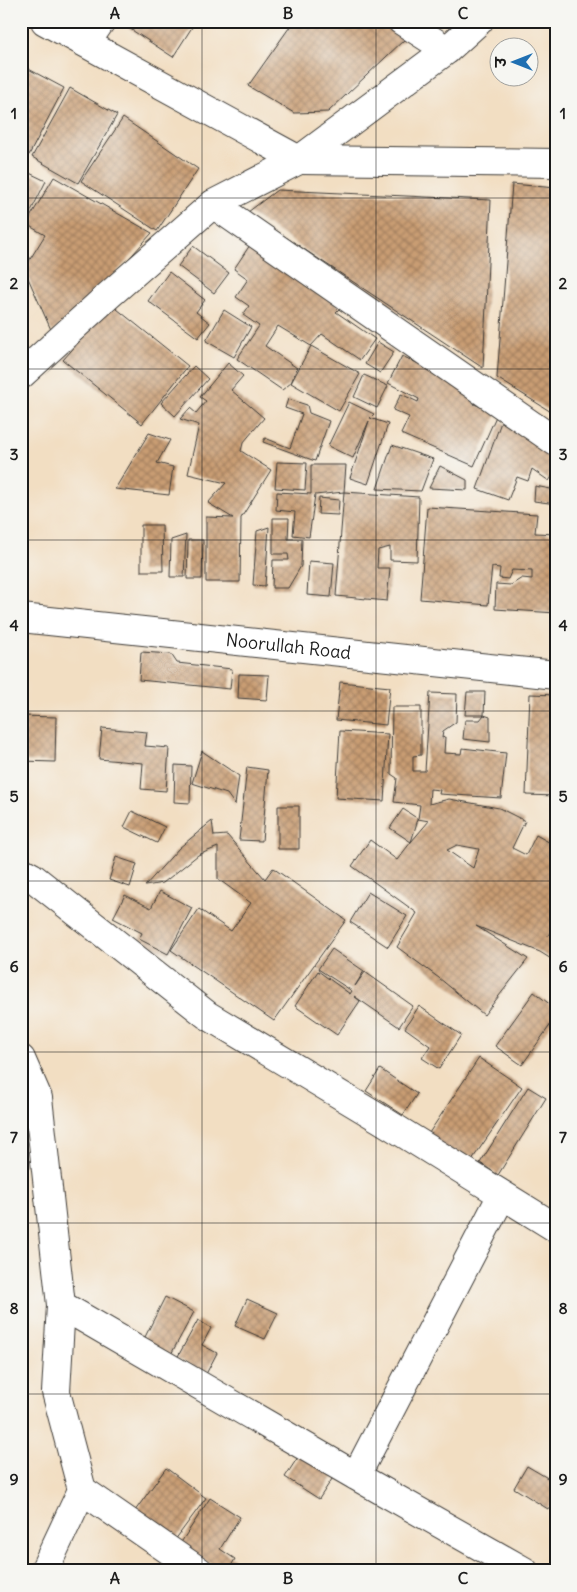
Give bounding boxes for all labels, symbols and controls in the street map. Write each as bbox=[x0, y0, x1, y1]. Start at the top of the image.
text: A bbox=[110, 3, 120, 23]
text: B bbox=[283, 3, 294, 23]
text: C bbox=[458, 3, 469, 23]
north arrow bbox=[490, 38, 540, 88]
text: उ bbox=[492, 56, 510, 69]
text: 1 bbox=[11, 103, 17, 123]
text: 1 bbox=[560, 103, 566, 123]
text: 2 bbox=[10, 273, 19, 293]
text: 2 bbox=[559, 273, 568, 293]
text: 3 bbox=[9, 444, 19, 464]
text: 3 bbox=[558, 444, 568, 464]
text: 4 bbox=[9, 615, 19, 635]
text: 4 bbox=[558, 615, 568, 635]
street label: Noorullah Road bbox=[225, 628, 353, 664]
text: 5 bbox=[9, 786, 19, 806]
text: 5 bbox=[558, 786, 568, 806]
text: 6 bbox=[9, 956, 19, 976]
text: 6 bbox=[558, 956, 568, 976]
text: 7 bbox=[10, 1127, 18, 1147]
text: 7 bbox=[559, 1127, 567, 1147]
text: 8 bbox=[9, 1298, 19, 1318]
text: 8 bbox=[558, 1298, 568, 1318]
text: 9 bbox=[9, 1469, 19, 1489]
text: 9 bbox=[558, 1469, 568, 1489]
text: A bbox=[110, 1568, 120, 1588]
text: B bbox=[283, 1568, 294, 1588]
text: C bbox=[458, 1568, 469, 1588]

